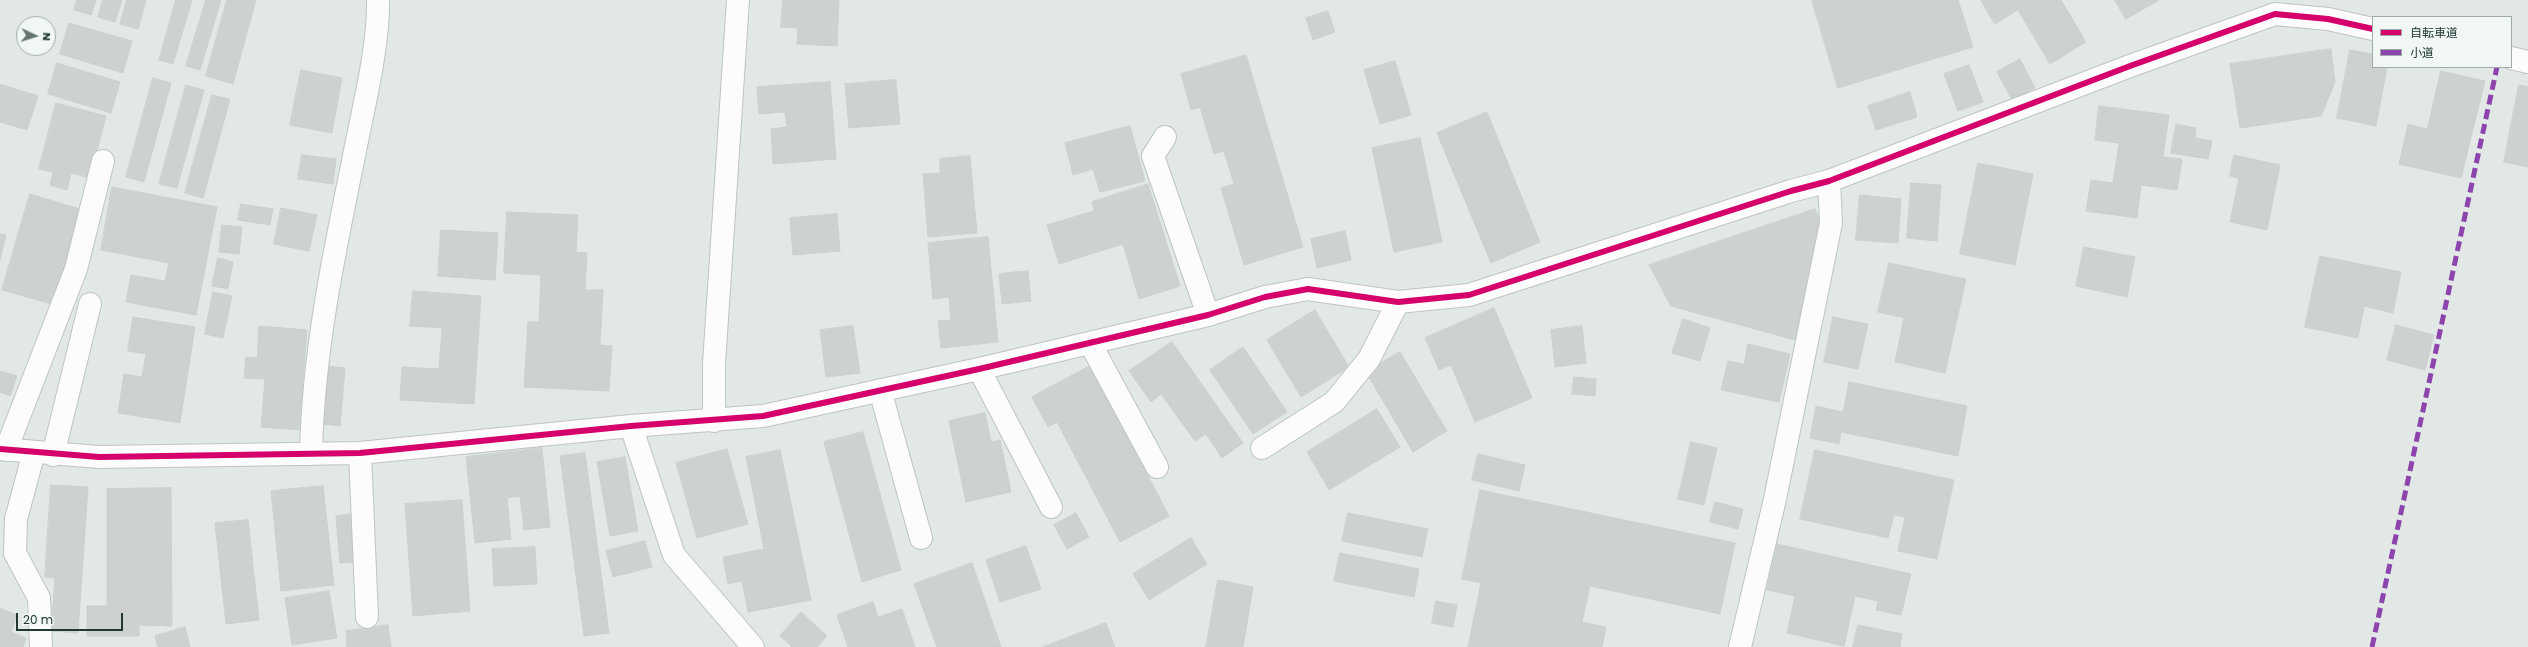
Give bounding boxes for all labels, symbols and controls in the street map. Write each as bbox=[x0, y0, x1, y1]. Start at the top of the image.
north arrow bbox=[16, 16, 56, 56]
legend bbox=[2372, 16, 2512, 68]
text: 自転車道 bbox=[2410, 24, 2458, 41]
text: N bbox=[39, 32, 55, 41]
text: 小道 bbox=[2410, 44, 2434, 61]
scale bar bbox=[18, 605, 125, 631]
text: 20 m bbox=[23, 611, 53, 628]

